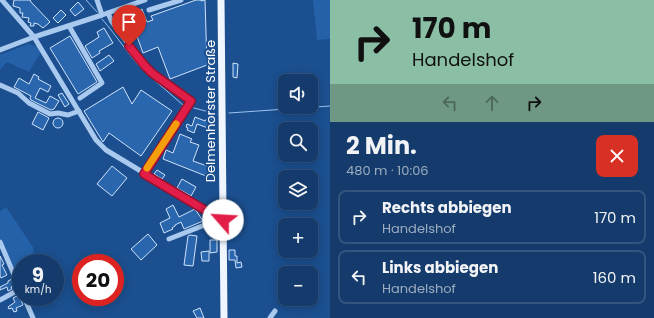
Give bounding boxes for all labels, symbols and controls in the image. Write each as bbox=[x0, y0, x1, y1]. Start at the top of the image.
pin bbox=[112, 5, 146, 46]
text: 170 m bbox=[412, 9, 491, 48]
icon: arrive bbox=[118, 11, 140, 33]
icon: right bbox=[346, 16, 398, 68]
street label: Delmenhorster Straße bbox=[201, 40, 220, 182]
text: Handelshof bbox=[412, 47, 514, 72]
map controls bbox=[278, 74, 318, 306]
button: sound bbox=[278, 74, 318, 114]
icon: left bbox=[439, 92, 461, 114]
icon: ahead bbox=[481, 92, 503, 114]
icon: right bbox=[523, 92, 545, 114]
button: search bbox=[278, 122, 318, 162]
text: 2 Min. bbox=[346, 129, 417, 162]
button: close bbox=[596, 135, 638, 177]
text: 480 m · 10:06 bbox=[346, 161, 429, 180]
button: layers bbox=[278, 170, 318, 210]
text: Rechts abbiegen bbox=[382, 197, 512, 218]
position arrow bbox=[202, 199, 244, 241]
icon: right bbox=[348, 206, 370, 228]
text: 170 m bbox=[594, 207, 636, 228]
button: + bbox=[278, 218, 318, 258]
text: Handelshof bbox=[382, 219, 456, 238]
speed limit sign: 20 bbox=[72, 254, 124, 306]
text: Links abbiegen bbox=[382, 257, 498, 278]
text: 9 bbox=[32, 261, 44, 289]
button: − bbox=[278, 266, 318, 306]
icon: left bbox=[348, 266, 370, 288]
text: 160 m bbox=[593, 267, 636, 288]
text: Handelshof bbox=[382, 279, 456, 298]
text: km/h bbox=[25, 282, 51, 297]

